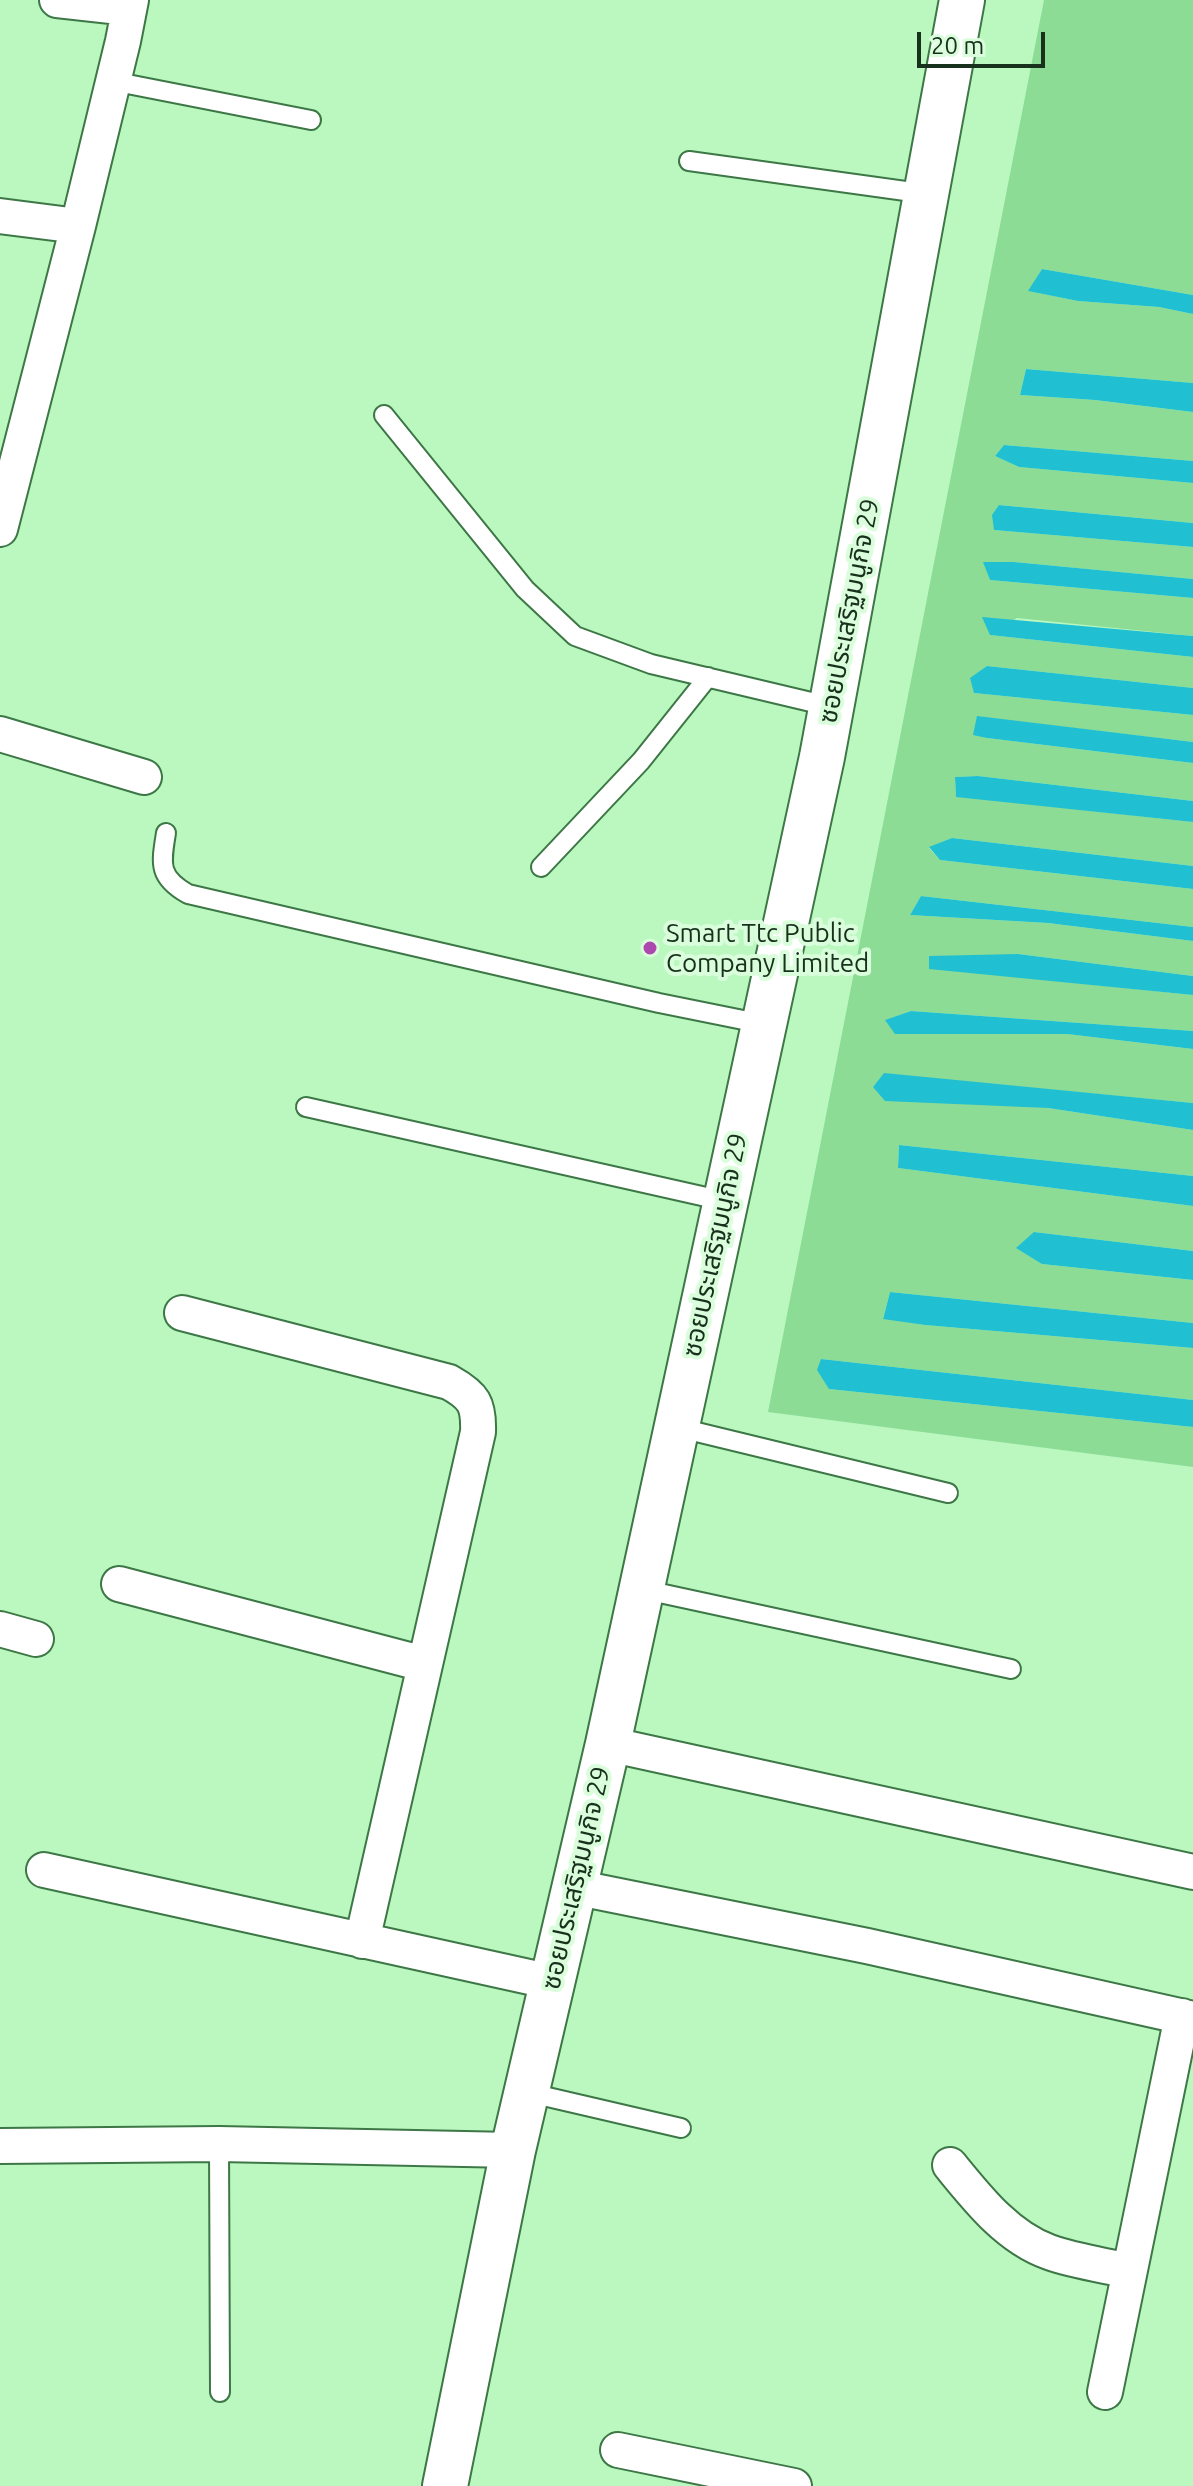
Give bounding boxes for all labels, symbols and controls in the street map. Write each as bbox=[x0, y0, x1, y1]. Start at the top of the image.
scale bar bbox=[921, 16, 1049, 66]
text: 20 m bbox=[931, 32, 984, 59]
street label: ซอยประเสริฐมนูกิจ 29 bbox=[812, 496, 886, 726]
place label: Smart Ttc Public Company Limited bbox=[666, 917, 869, 978]
marker: Smart Ttc Public Company Limited bbox=[641, 939, 659, 957]
street label: ซอยประเสริฐมนูกิจ 29 bbox=[676, 1130, 754, 1360]
street label: ซอยประเสริฐมนูกิจ 29 bbox=[535, 1763, 617, 1993]

